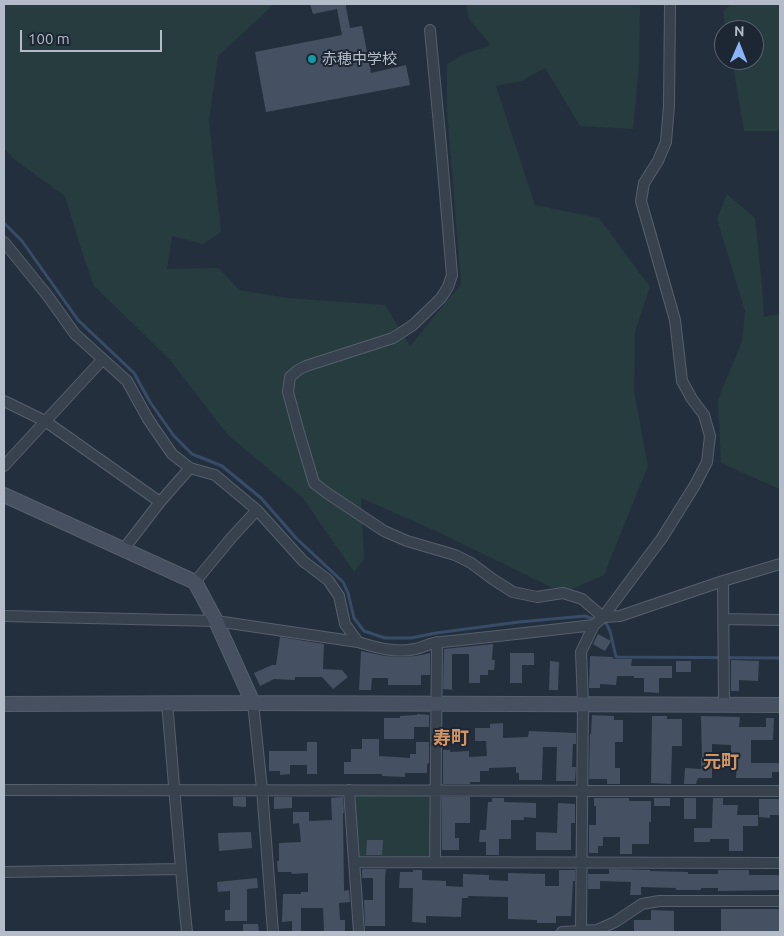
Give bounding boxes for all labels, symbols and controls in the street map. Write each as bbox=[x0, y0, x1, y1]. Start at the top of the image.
scale bar bbox=[22, 20, 165, 52]
north arrow bbox=[714, 20, 764, 70]
text: N bbox=[734, 23, 745, 39]
text: 100 m bbox=[28, 30, 70, 47]
place label: 赤穂中学校 bbox=[322, 50, 397, 68]
marker: 赤穂中学校 bbox=[306, 53, 318, 65]
district label: 寿町 bbox=[433, 727, 469, 749]
district label: 元町 bbox=[703, 751, 739, 773]

